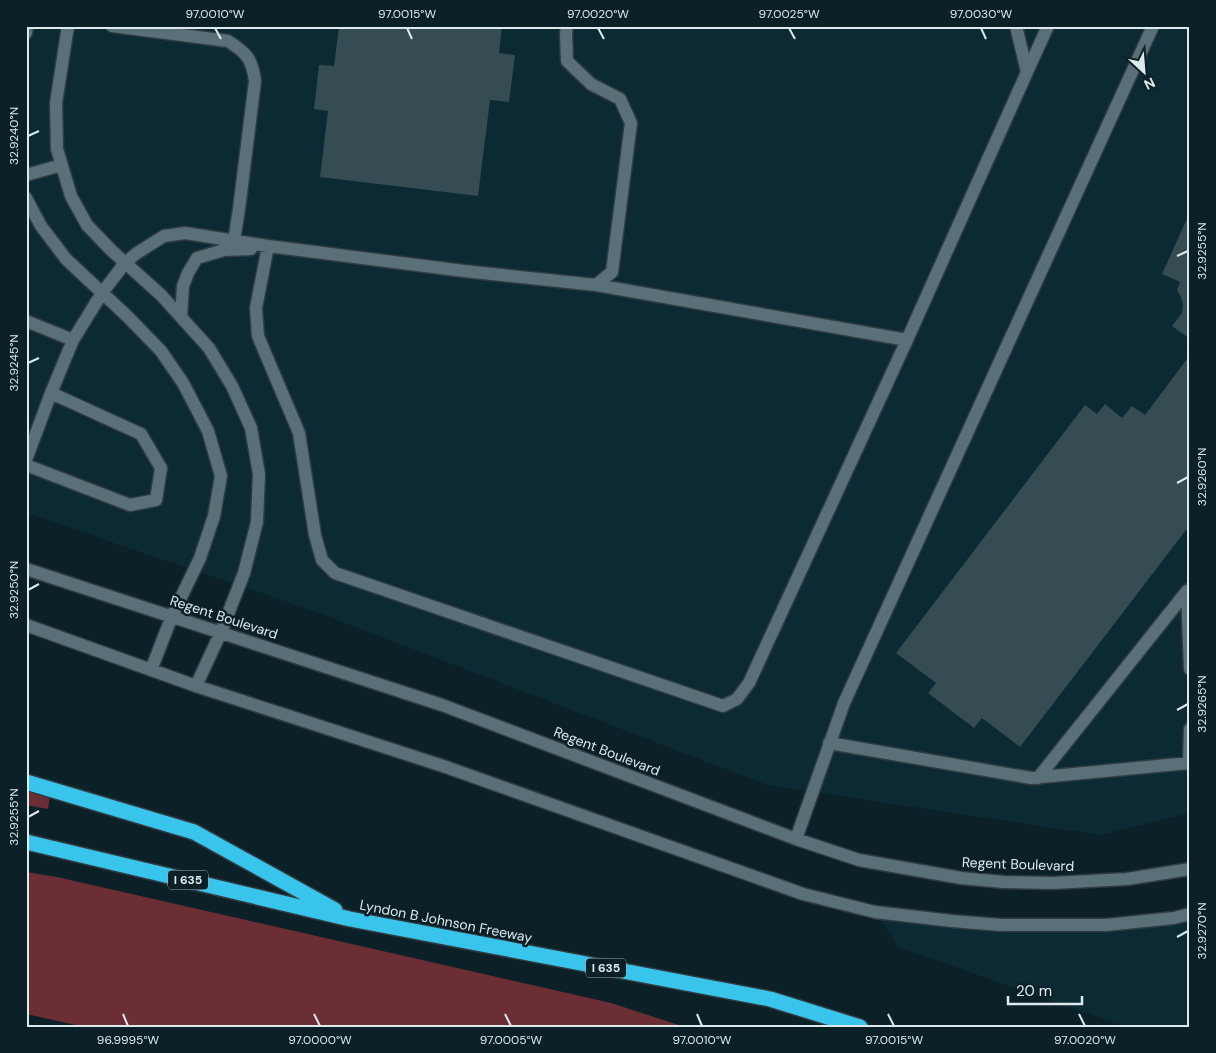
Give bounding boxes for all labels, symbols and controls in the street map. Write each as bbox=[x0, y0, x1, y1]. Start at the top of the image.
text: 97.0010°W bbox=[186, 6, 245, 22]
text: 97.0015°W bbox=[378, 6, 436, 22]
text: 97.0020°W bbox=[567, 6, 629, 22]
text: 97.0025°W bbox=[758, 6, 820, 22]
text: 97.0030°W bbox=[950, 6, 1013, 22]
north arrow bbox=[1118, 48, 1168, 98]
text: N bbox=[1141, 73, 1158, 94]
text: 32.9240°N bbox=[6, 107, 22, 165]
text: 32.9255°N bbox=[1194, 222, 1210, 280]
text: 32.9245°N bbox=[6, 334, 22, 392]
text: 32.9260°N bbox=[1194, 448, 1210, 506]
text: 32.9250°N bbox=[6, 561, 22, 619]
street label: Regent Boulevard bbox=[168, 591, 280, 643]
text: 32.9265°N bbox=[1194, 675, 1210, 733]
street label: Regent Boulevard bbox=[551, 722, 663, 780]
text: 32.9255°N bbox=[6, 788, 22, 846]
street label: Regent Boulevard bbox=[962, 853, 1074, 875]
road number: I 635 bbox=[168, 870, 208, 890]
street label: Lyndon B Johnson Freeway bbox=[358, 895, 534, 947]
text: 32.9270°N bbox=[1194, 903, 1210, 959]
road number: I 635 bbox=[586, 958, 626, 978]
scale bar bbox=[1008, 973, 1082, 1005]
text: 20 m bbox=[1016, 981, 1052, 1001]
text: 96.9995°W bbox=[97, 1032, 160, 1048]
text: 97.0000°W bbox=[288, 1032, 352, 1048]
text: 97.0005°W bbox=[480, 1032, 543, 1048]
text: 97.0010°W bbox=[673, 1032, 732, 1048]
text: 97.0015°W bbox=[865, 1032, 923, 1048]
text: 97.0020°W bbox=[1054, 1032, 1116, 1048]

